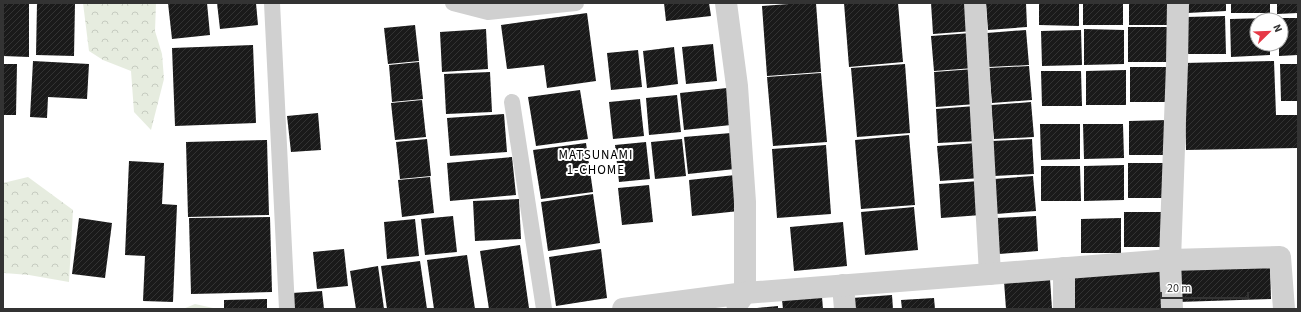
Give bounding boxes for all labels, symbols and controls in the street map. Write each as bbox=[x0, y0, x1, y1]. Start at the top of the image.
north arrow bbox=[1249, 12, 1289, 52]
text: N bbox=[1269, 22, 1286, 35]
district label: MATSUNAMI 1-CHOME bbox=[559, 146, 633, 179]
scale bar bbox=[1161, 274, 1248, 300]
text: 20 m bbox=[1167, 280, 1191, 297]

